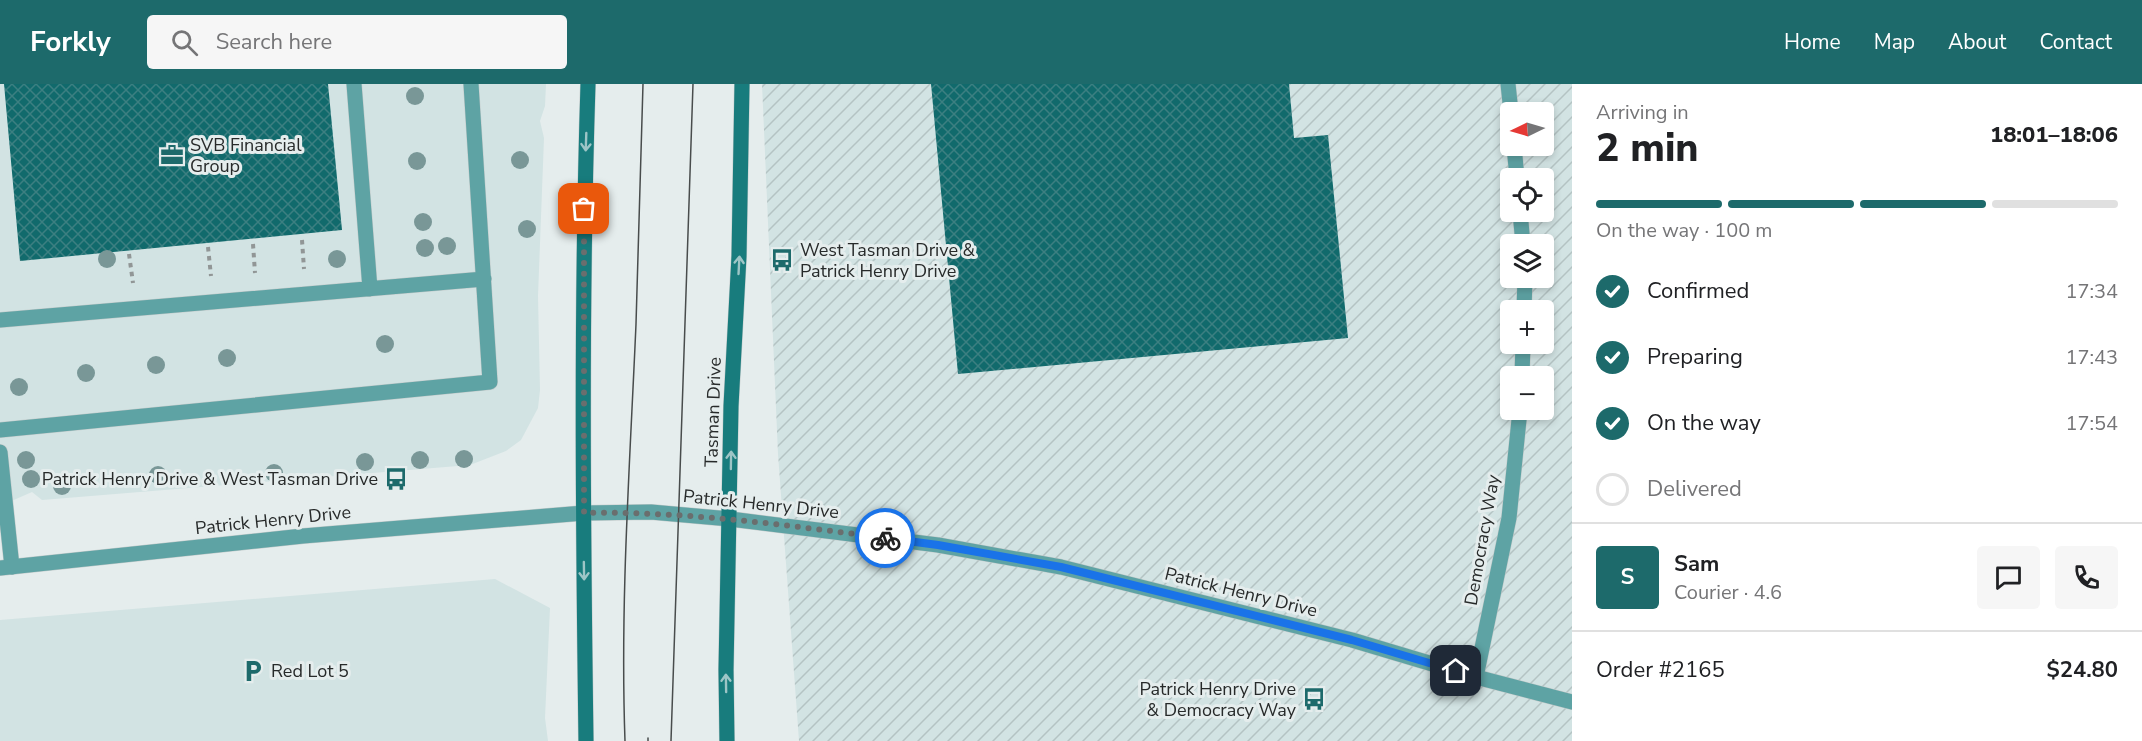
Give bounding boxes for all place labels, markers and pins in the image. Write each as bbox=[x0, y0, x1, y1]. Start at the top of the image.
place label: SVB Financial Group bbox=[190, 133, 302, 178]
office icon: SVB Financial Group bbox=[159, 142, 185, 168]
pin bbox=[558, 183, 609, 234]
place label: West Tasman Drive & Patrick Henry Drive bbox=[800, 238, 976, 283]
bus stop icon: West Tasman Drive & Patrick Henry Drive bbox=[769, 247, 795, 273]
bus stop icon: Patrick Henry Drive & West Tasman Drive bbox=[383, 466, 409, 492]
place label: Patrick Henry Drive & West Tasman Drive bbox=[42, 467, 378, 491]
pin bbox=[1430, 645, 1481, 696]
parking icon: Red Lot 5 bbox=[240, 658, 266, 684]
place label: Red Lot 5 bbox=[271, 659, 349, 683]
place label: Patrick Henry Drive & Democracy Way bbox=[1140, 677, 1297, 722]
bus stop icon: Patrick Henry Drive & Democracy Way bbox=[1301, 686, 1327, 712]

